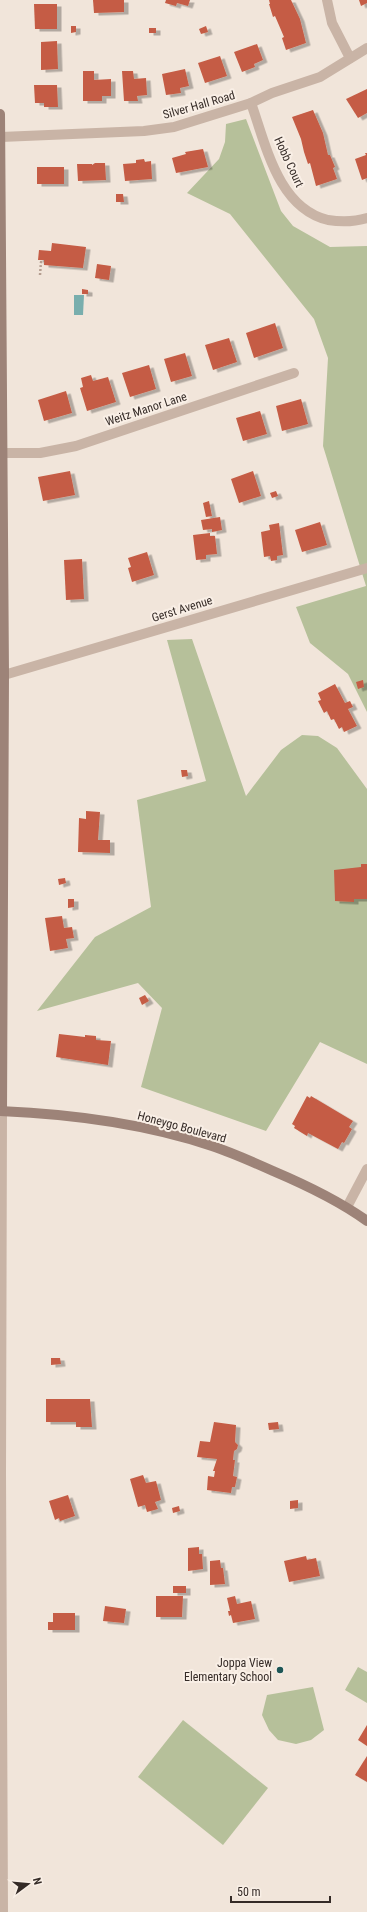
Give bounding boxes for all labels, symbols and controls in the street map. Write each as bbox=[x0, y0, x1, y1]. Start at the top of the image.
street label: Silver Hall Road bbox=[161, 88, 237, 122]
street label: Hobb Court bbox=[271, 134, 307, 190]
street label: Weitz Manor Lane bbox=[103, 389, 189, 429]
street label: Gerst Avenue bbox=[150, 593, 214, 625]
street label: Honeygo Boulevard bbox=[136, 1108, 228, 1146]
place label: Joppa View Elementary School bbox=[184, 1656, 272, 1684]
marker: Joppa View Elementary School bbox=[275, 1665, 285, 1675]
north arrow bbox=[8, 1864, 48, 1904]
text: N bbox=[30, 1876, 44, 1887]
scale bar bbox=[231, 1878, 330, 1904]
text: 50 m bbox=[237, 1885, 261, 1899]

